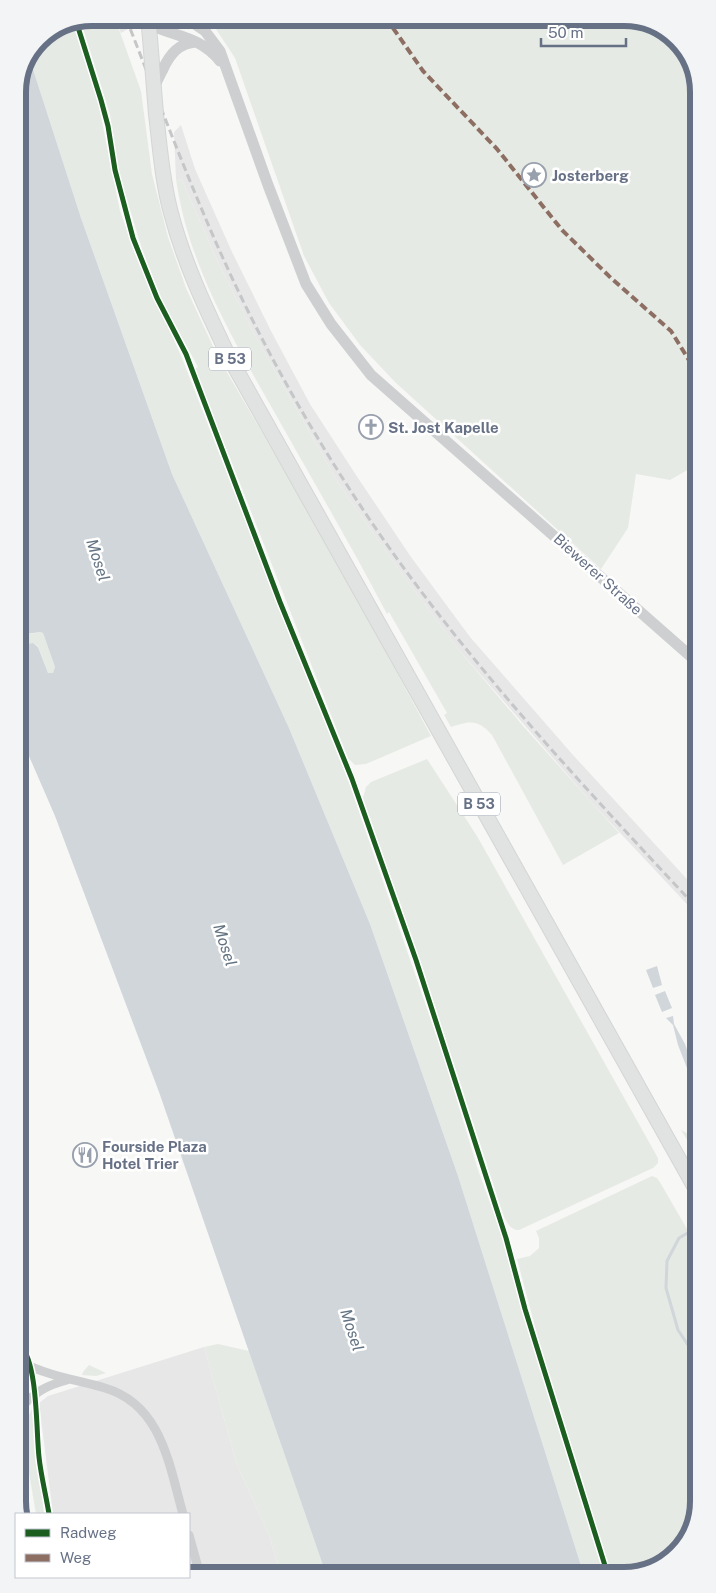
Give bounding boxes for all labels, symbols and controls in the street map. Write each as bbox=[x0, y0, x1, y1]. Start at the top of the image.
scale bar bbox=[541, 15, 626, 47]
text: 50 m bbox=[548, 24, 583, 41]
place icon: Josterberg bbox=[521, 162, 547, 188]
place label: Josterberg bbox=[552, 167, 629, 184]
road number: B 53 bbox=[209, 348, 251, 370]
church icon: St. Jost Kapelle bbox=[358, 414, 384, 440]
place label: St. Jost Kapelle bbox=[388, 419, 499, 436]
street label: Biewerer Straße bbox=[550, 530, 646, 618]
water label: Mosel bbox=[82, 536, 114, 584]
road number: B 53 bbox=[458, 792, 500, 816]
water label: Mosel bbox=[209, 921, 241, 969]
place label: Fourside Plaza Hotel Trier bbox=[102, 1138, 207, 1172]
restaurant icon: Fourside Plaza Hotel Trier bbox=[72, 1142, 98, 1168]
water label: Mosel bbox=[336, 1306, 368, 1354]
legend bbox=[15, 1513, 190, 1578]
text: Radweg bbox=[60, 1524, 117, 1541]
text: Weg bbox=[60, 1549, 91, 1566]

